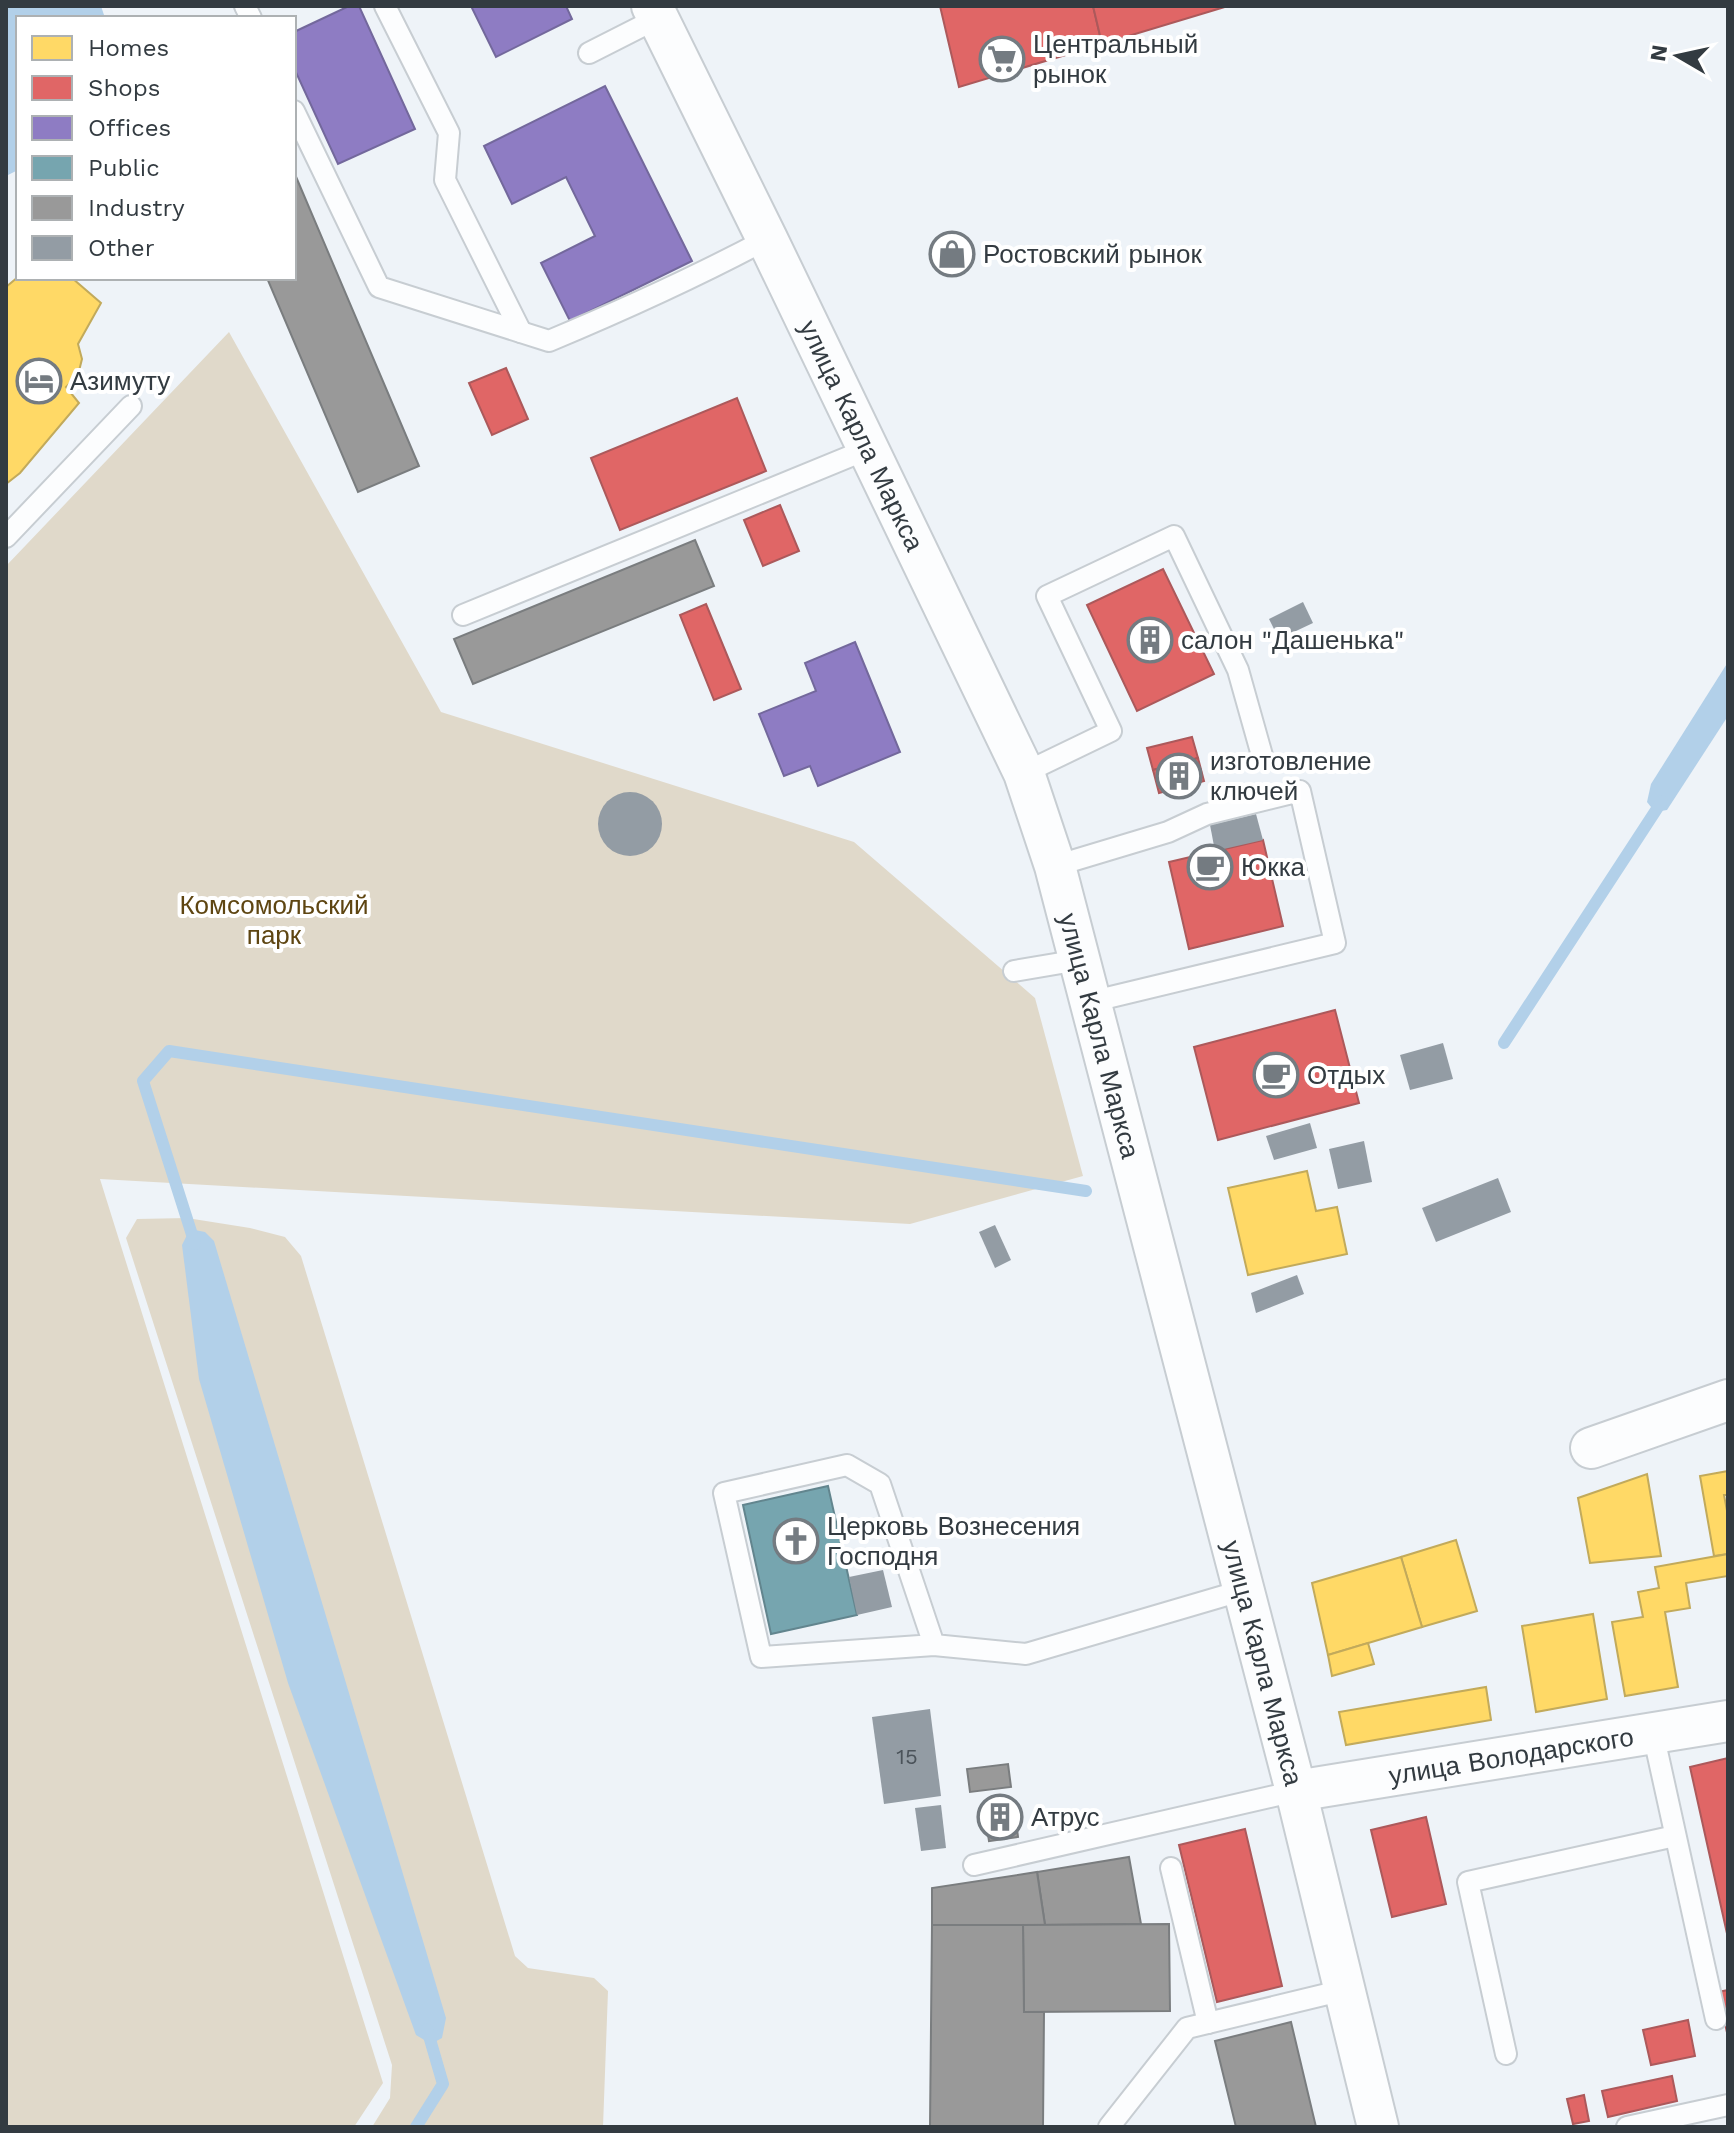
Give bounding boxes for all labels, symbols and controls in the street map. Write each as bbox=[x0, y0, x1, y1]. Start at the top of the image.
legend bbox=[16, 16, 296, 280]
north arrow bbox=[1638, 16, 1718, 96]
place label: Центральный рынок bbox=[1033, 29, 1198, 89]
text: Homes bbox=[88, 34, 169, 62]
supermarket icon: Центральный рынок bbox=[978, 35, 1026, 83]
text: N bbox=[1645, 43, 1672, 63]
text: Shops bbox=[88, 74, 160, 102]
text: Offices bbox=[88, 114, 171, 142]
text: Public bbox=[88, 154, 160, 182]
text: Industry bbox=[88, 194, 185, 222]
shop icon: Ростовский рынок bbox=[928, 230, 976, 278]
text: Other bbox=[88, 234, 155, 262]
place label: Ростовский рынок bbox=[983, 239, 1203, 269]
street label: улица Карла Маркса bbox=[793, 315, 930, 556]
hotel icon: Азимуту bbox=[15, 357, 63, 405]
place label: Азимуту bbox=[70, 366, 170, 396]
building icon: салон "Дашенька" bbox=[1126, 616, 1174, 664]
place label: салон "Дашенька" bbox=[1181, 625, 1404, 655]
place label: изготовление ключей bbox=[1210, 746, 1372, 806]
building icon: изготовление ключей bbox=[1155, 752, 1203, 800]
cafe icon: Юкка bbox=[1186, 843, 1234, 891]
place label: Юкка bbox=[1241, 852, 1306, 882]
park label: Комсомольский парк bbox=[179, 890, 369, 950]
street label: улица Карла Маркса bbox=[1053, 910, 1146, 1162]
cafe icon: Отдых bbox=[1252, 1051, 1300, 1099]
place label: Отдых bbox=[1307, 1060, 1385, 1090]
place label: Церковь Вознесения Господня bbox=[827, 1511, 1080, 1571]
church icon: Церковь Вознесения Господня bbox=[772, 1517, 820, 1565]
street label: улица Карла Маркса bbox=[1216, 1537, 1309, 1789]
street label: улица Володарского bbox=[1387, 1722, 1636, 1791]
house number: 15 bbox=[896, 1744, 918, 1769]
building icon: Атрус bbox=[976, 1793, 1024, 1841]
place label: Атрус bbox=[1031, 1802, 1100, 1832]

